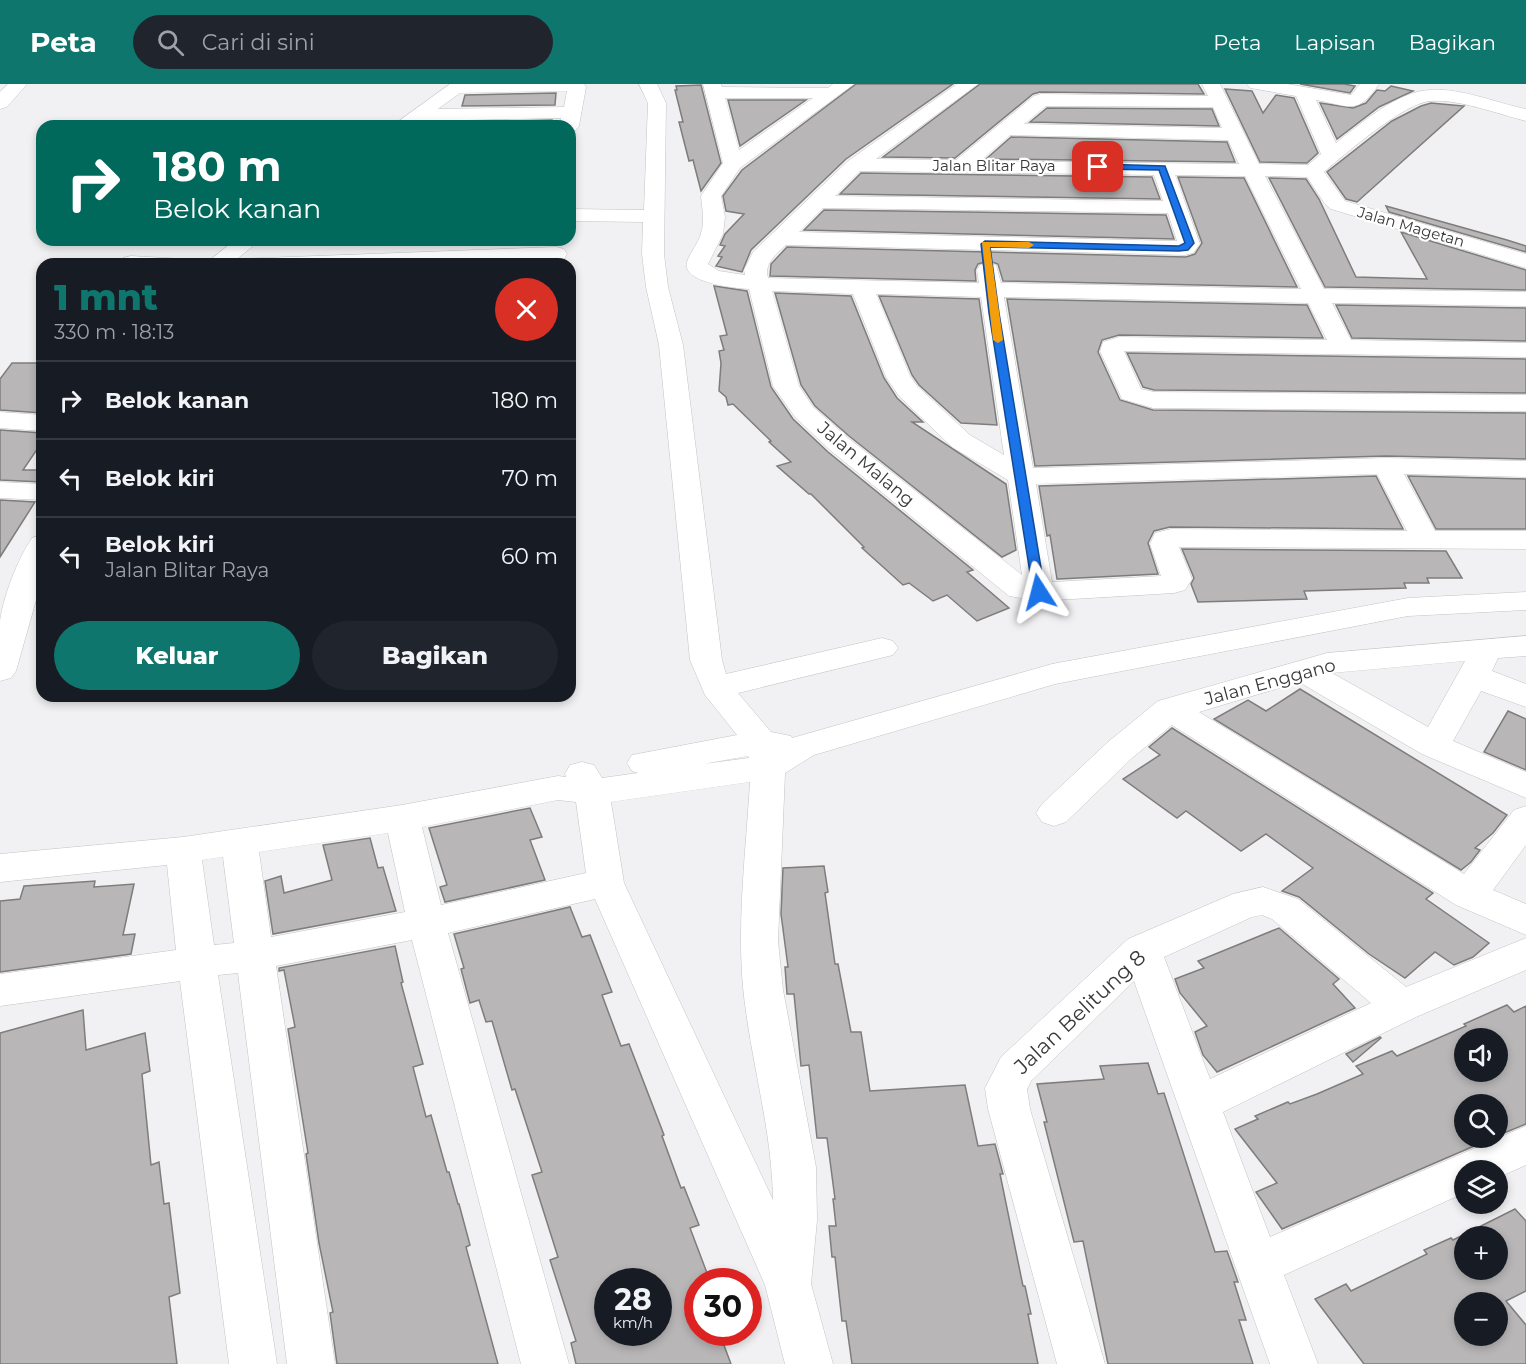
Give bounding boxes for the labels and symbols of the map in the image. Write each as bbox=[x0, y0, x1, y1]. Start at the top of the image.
pin bbox=[1072, 141, 1123, 192]
street label: Jalan Blitar Raya bbox=[931, 156, 1056, 175]
street label: Jalan Magetan bbox=[1354, 202, 1467, 251]
street label: Jalan Malang bbox=[812, 416, 919, 511]
position arrow bbox=[1007, 560, 1071, 624]
street label: Jalan Enggano bbox=[1201, 654, 1338, 710]
street label: Jalan Belitung 8 bbox=[1008, 944, 1150, 1080]
speed limit sign: 30 bbox=[684, 1268, 762, 1346]

